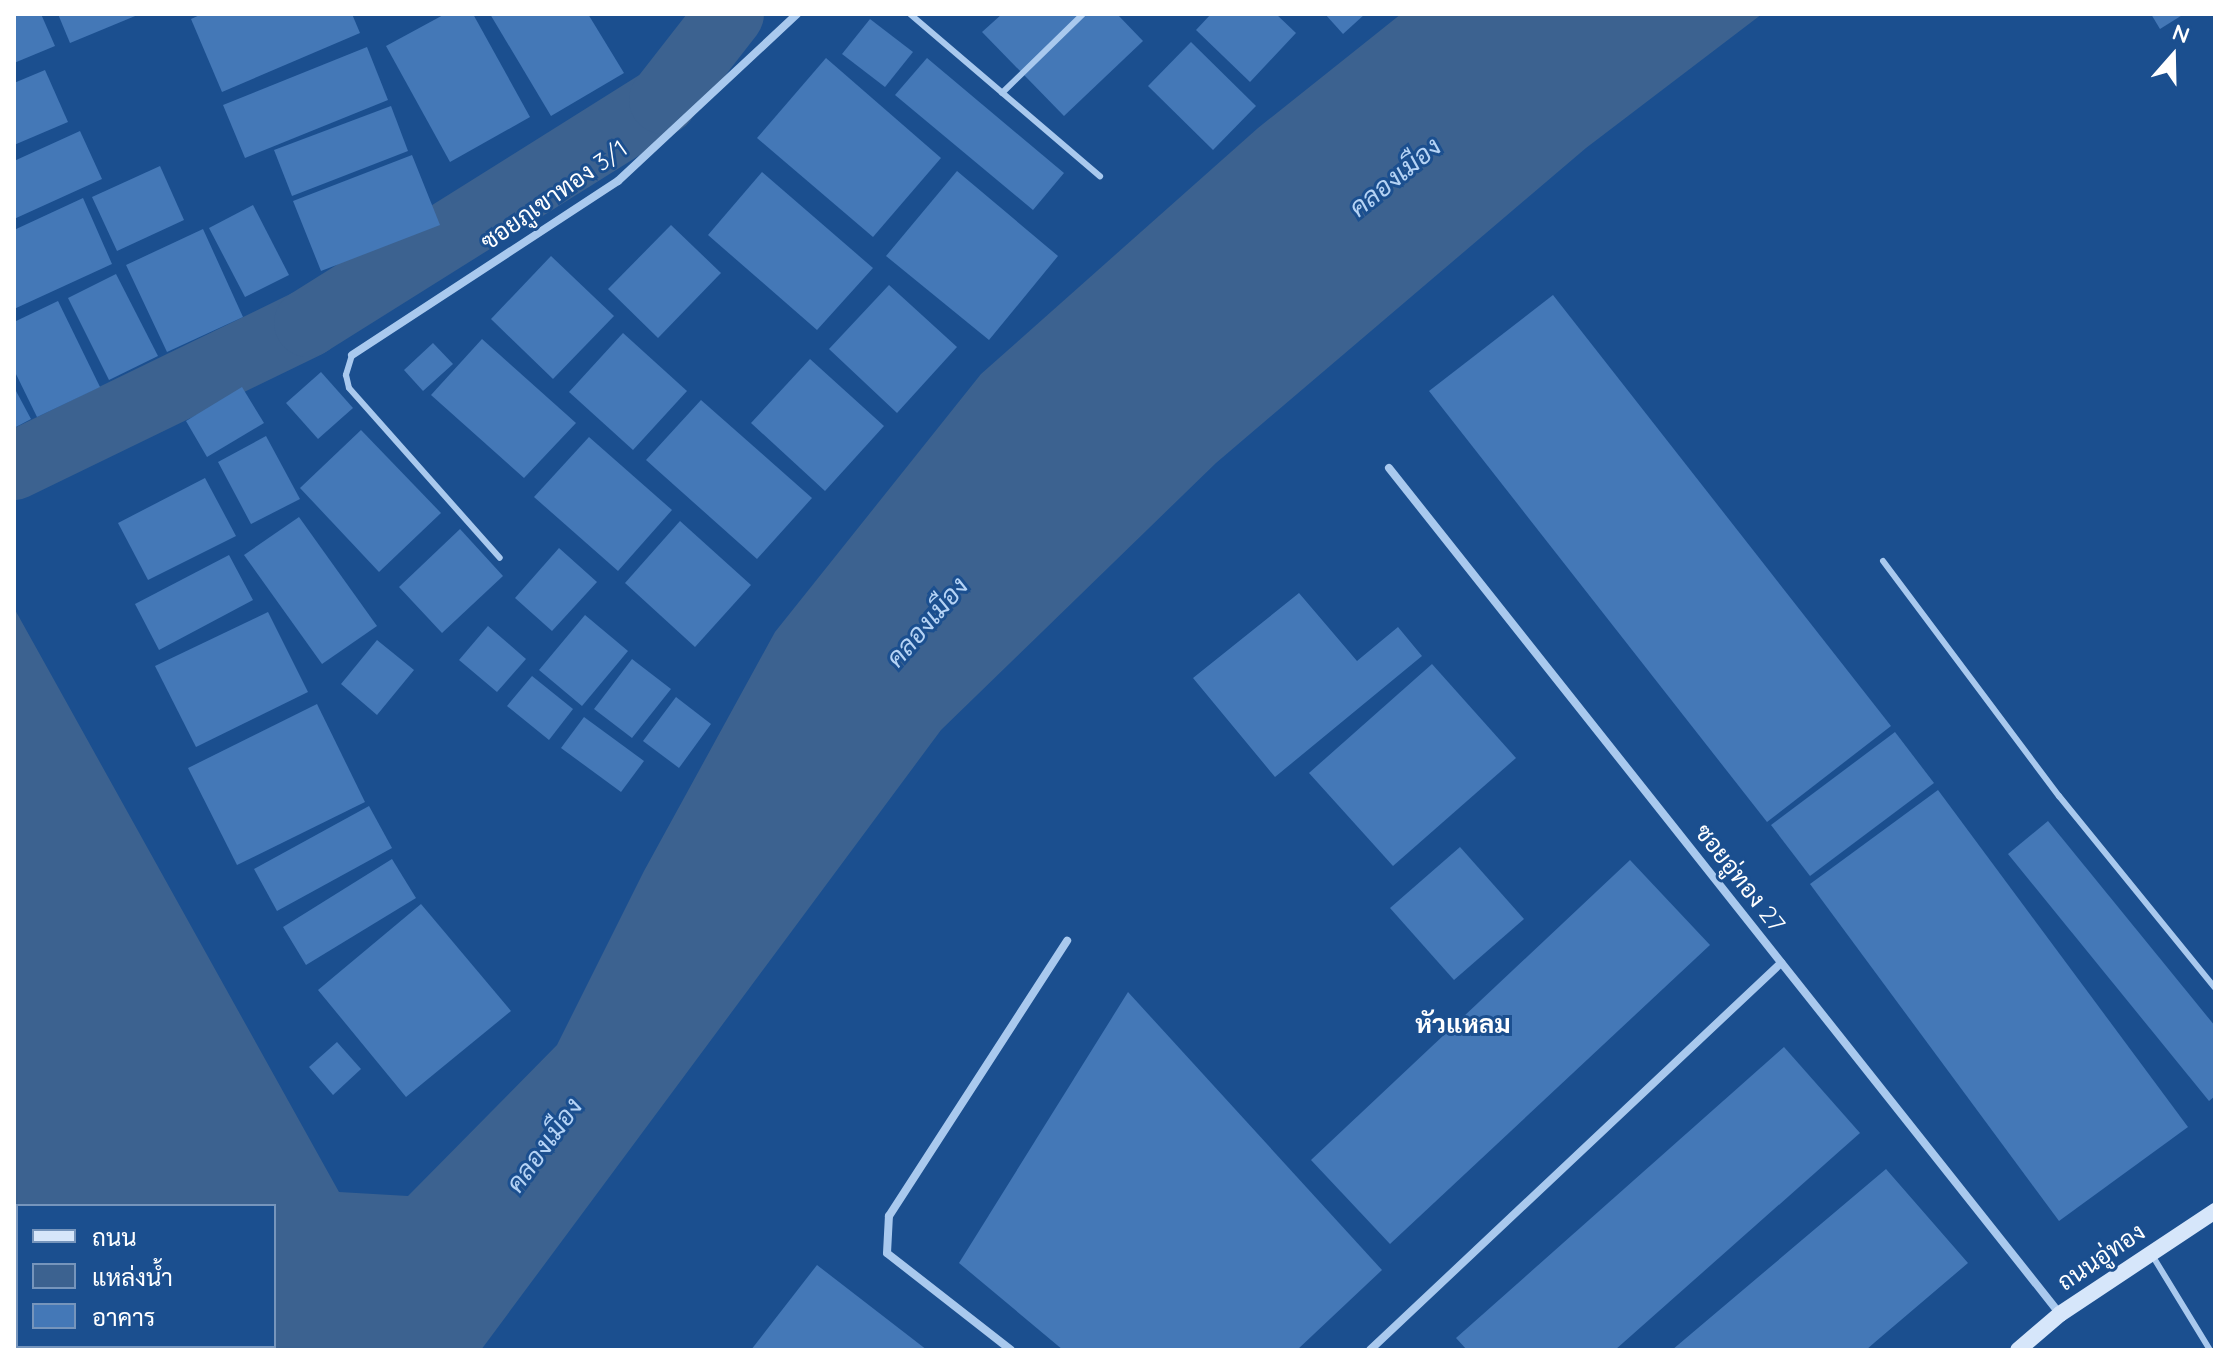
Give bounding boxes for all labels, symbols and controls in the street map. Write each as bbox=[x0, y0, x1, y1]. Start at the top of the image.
north arrow bbox=[2133, 16, 2213, 96]
text: N bbox=[2169, 18, 2194, 49]
water label: คลองเมือง bbox=[1343, 131, 1447, 223]
street label: ซอยภูเขาทอง 3/1 bbox=[475, 134, 633, 256]
water label: คลองเมือง bbox=[879, 571, 975, 673]
street label: ซอยอู่ทอง 27 bbox=[1689, 818, 1791, 938]
district label: หัวแหลม bbox=[1415, 1008, 1511, 1040]
water label: คลองเมือง bbox=[499, 1092, 589, 1198]
legend bbox=[16, 1204, 276, 1348]
street label: ถนนอู่ทอง bbox=[2052, 1217, 2150, 1297]
text: ถนน bbox=[92, 1222, 137, 1252]
text: แหล่งน้ำ bbox=[92, 1262, 173, 1292]
text: อาคาร bbox=[92, 1302, 155, 1332]

